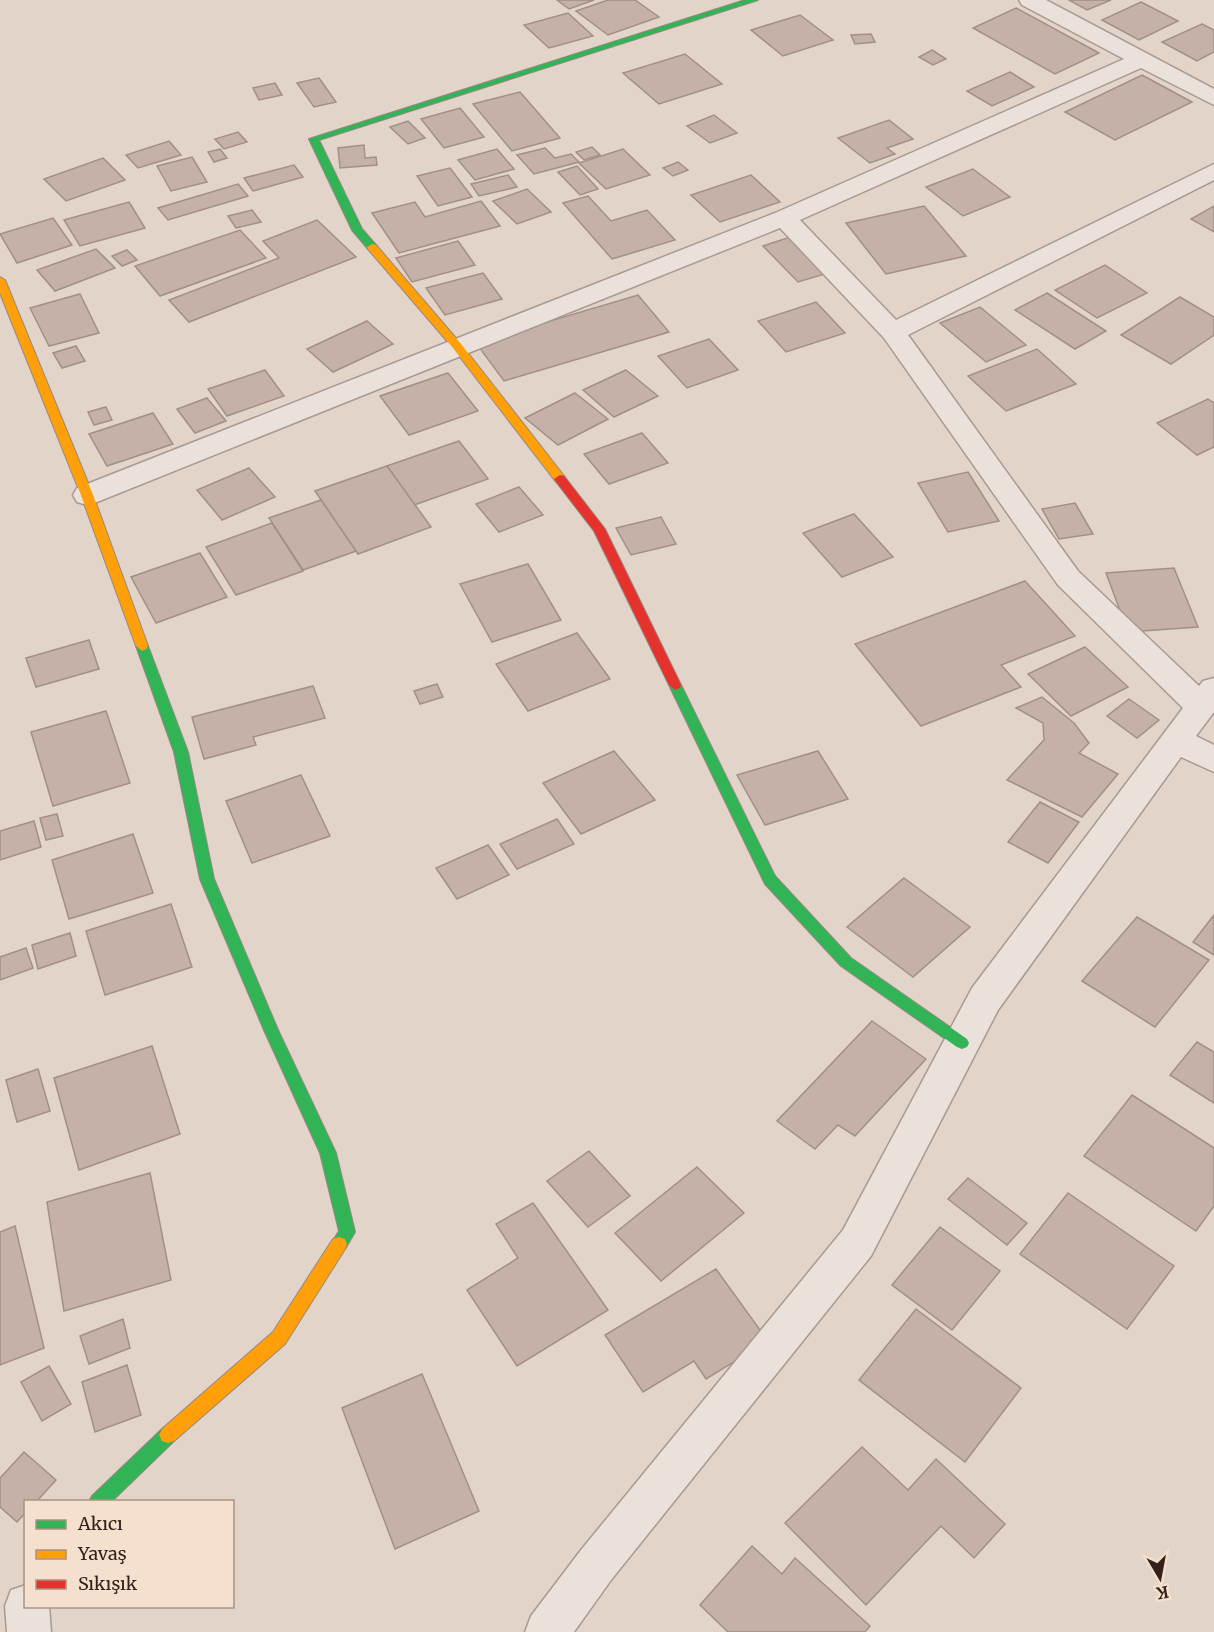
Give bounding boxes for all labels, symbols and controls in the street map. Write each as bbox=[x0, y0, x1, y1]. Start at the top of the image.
legend bbox=[24, 1500, 234, 1608]
text: Akıcı bbox=[77, 1512, 123, 1535]
text: Yavaş bbox=[77, 1542, 127, 1565]
north arrow bbox=[1130, 1548, 1190, 1608]
text: Sıkışık bbox=[78, 1572, 138, 1595]
text: K bbox=[1155, 1582, 1170, 1604]

